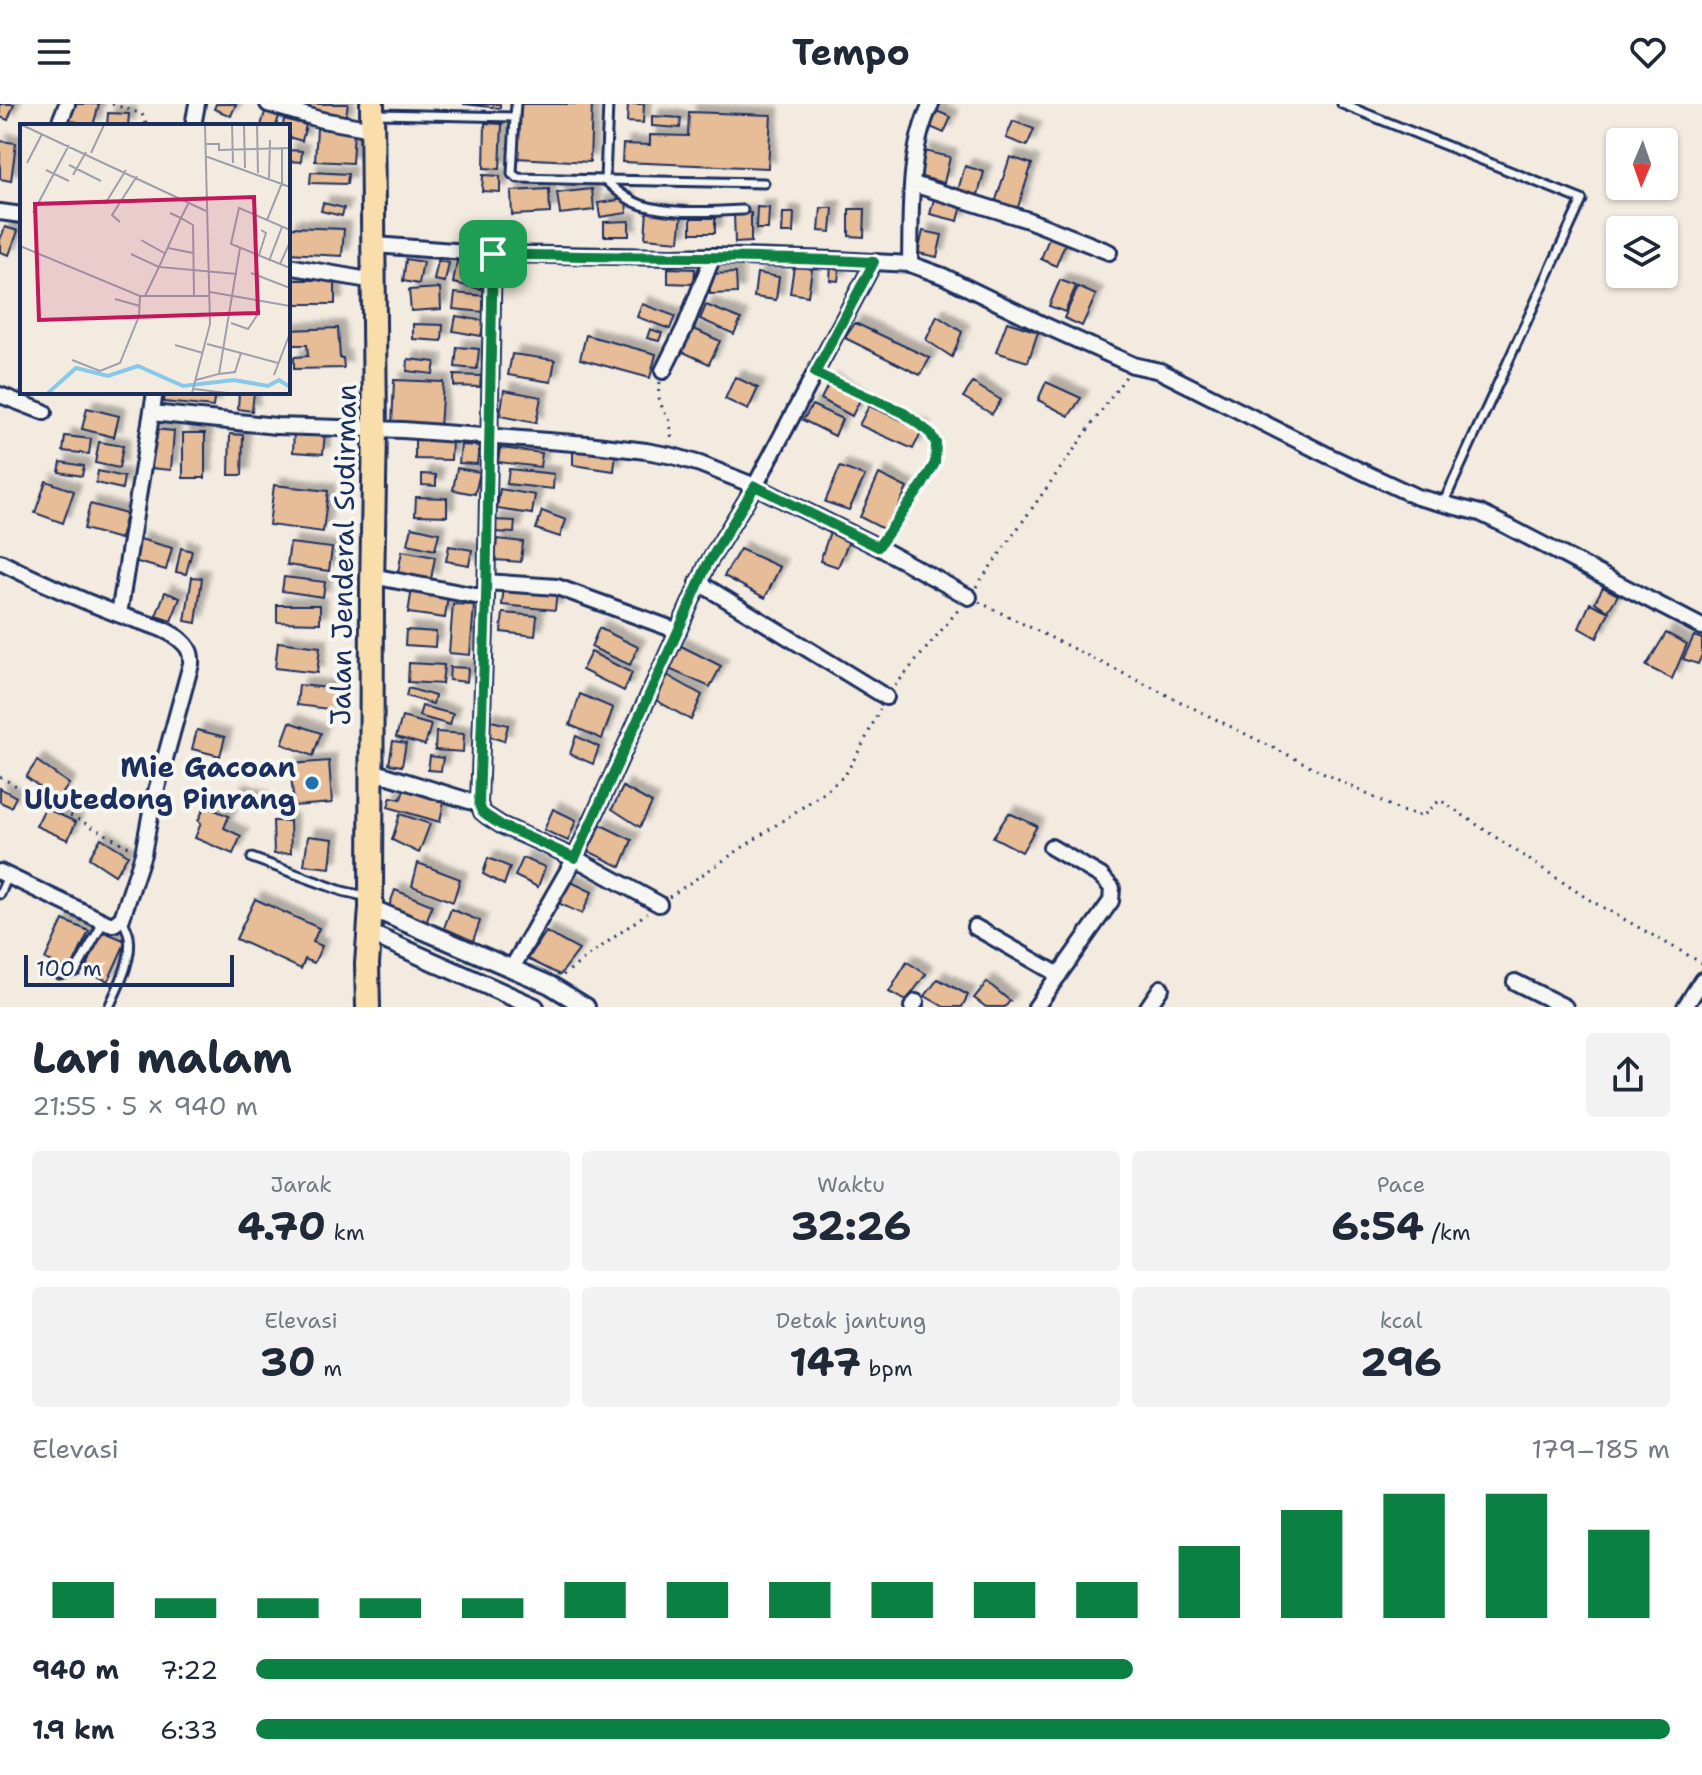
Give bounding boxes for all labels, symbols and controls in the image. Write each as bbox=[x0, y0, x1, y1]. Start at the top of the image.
text: Tempo bbox=[792, 28, 910, 77]
icon: menu bbox=[32, 30, 76, 74]
icon: heart bbox=[1626, 30, 1670, 74]
inset map bbox=[20, 124, 290, 394]
north arrow bbox=[1606, 128, 1678, 200]
map controls bbox=[1606, 128, 1678, 288]
button: layers bbox=[1606, 216, 1678, 288]
pin bbox=[459, 220, 527, 288]
icon: arrive bbox=[471, 232, 515, 276]
street label: Jalan Jenderal Sudirman bbox=[321, 384, 365, 726]
place label: Mie Gacoan Ulutedong Pinrang bbox=[24, 748, 296, 818]
marker: Mie Gacoan Ulutedong Pinrang bbox=[303, 774, 321, 792]
scale bar bbox=[24, 951, 234, 987]
text: 100 m bbox=[36, 954, 102, 983]
text: Lari malam bbox=[32, 1028, 292, 1087]
button: share bbox=[1586, 1033, 1670, 1117]
text: 21:55 · 5 × 940 m bbox=[32, 1088, 258, 1123]
text: Jarak bbox=[270, 1170, 332, 1199]
text: Waktu bbox=[817, 1170, 885, 1199]
text: Pace bbox=[1377, 1170, 1425, 1199]
text: 4.70 bbox=[237, 1199, 326, 1253]
text: 32:26 bbox=[790, 1199, 912, 1253]
text: 6:54 bbox=[1331, 1199, 1424, 1253]
text: km bbox=[326, 1218, 365, 1247]
text: /km bbox=[1424, 1218, 1471, 1247]
text: Elevasi bbox=[264, 1306, 338, 1335]
text: Detak jantung bbox=[776, 1306, 926, 1335]
text: kcal bbox=[1380, 1306, 1422, 1335]
text: 30 bbox=[260, 1335, 316, 1389]
text: 147 bbox=[789, 1335, 861, 1389]
text: 296 bbox=[1360, 1335, 1442, 1389]
text: m bbox=[316, 1354, 342, 1383]
text: bpm bbox=[861, 1354, 913, 1383]
text: Elevasi bbox=[32, 1431, 119, 1466]
text: 179–185 m bbox=[1532, 1431, 1670, 1466]
text: 940 m bbox=[32, 1652, 119, 1687]
text: 7:22 bbox=[160, 1652, 218, 1687]
text: 1.9 km bbox=[32, 1712, 114, 1747]
text: 6:33 bbox=[160, 1712, 218, 1747]

